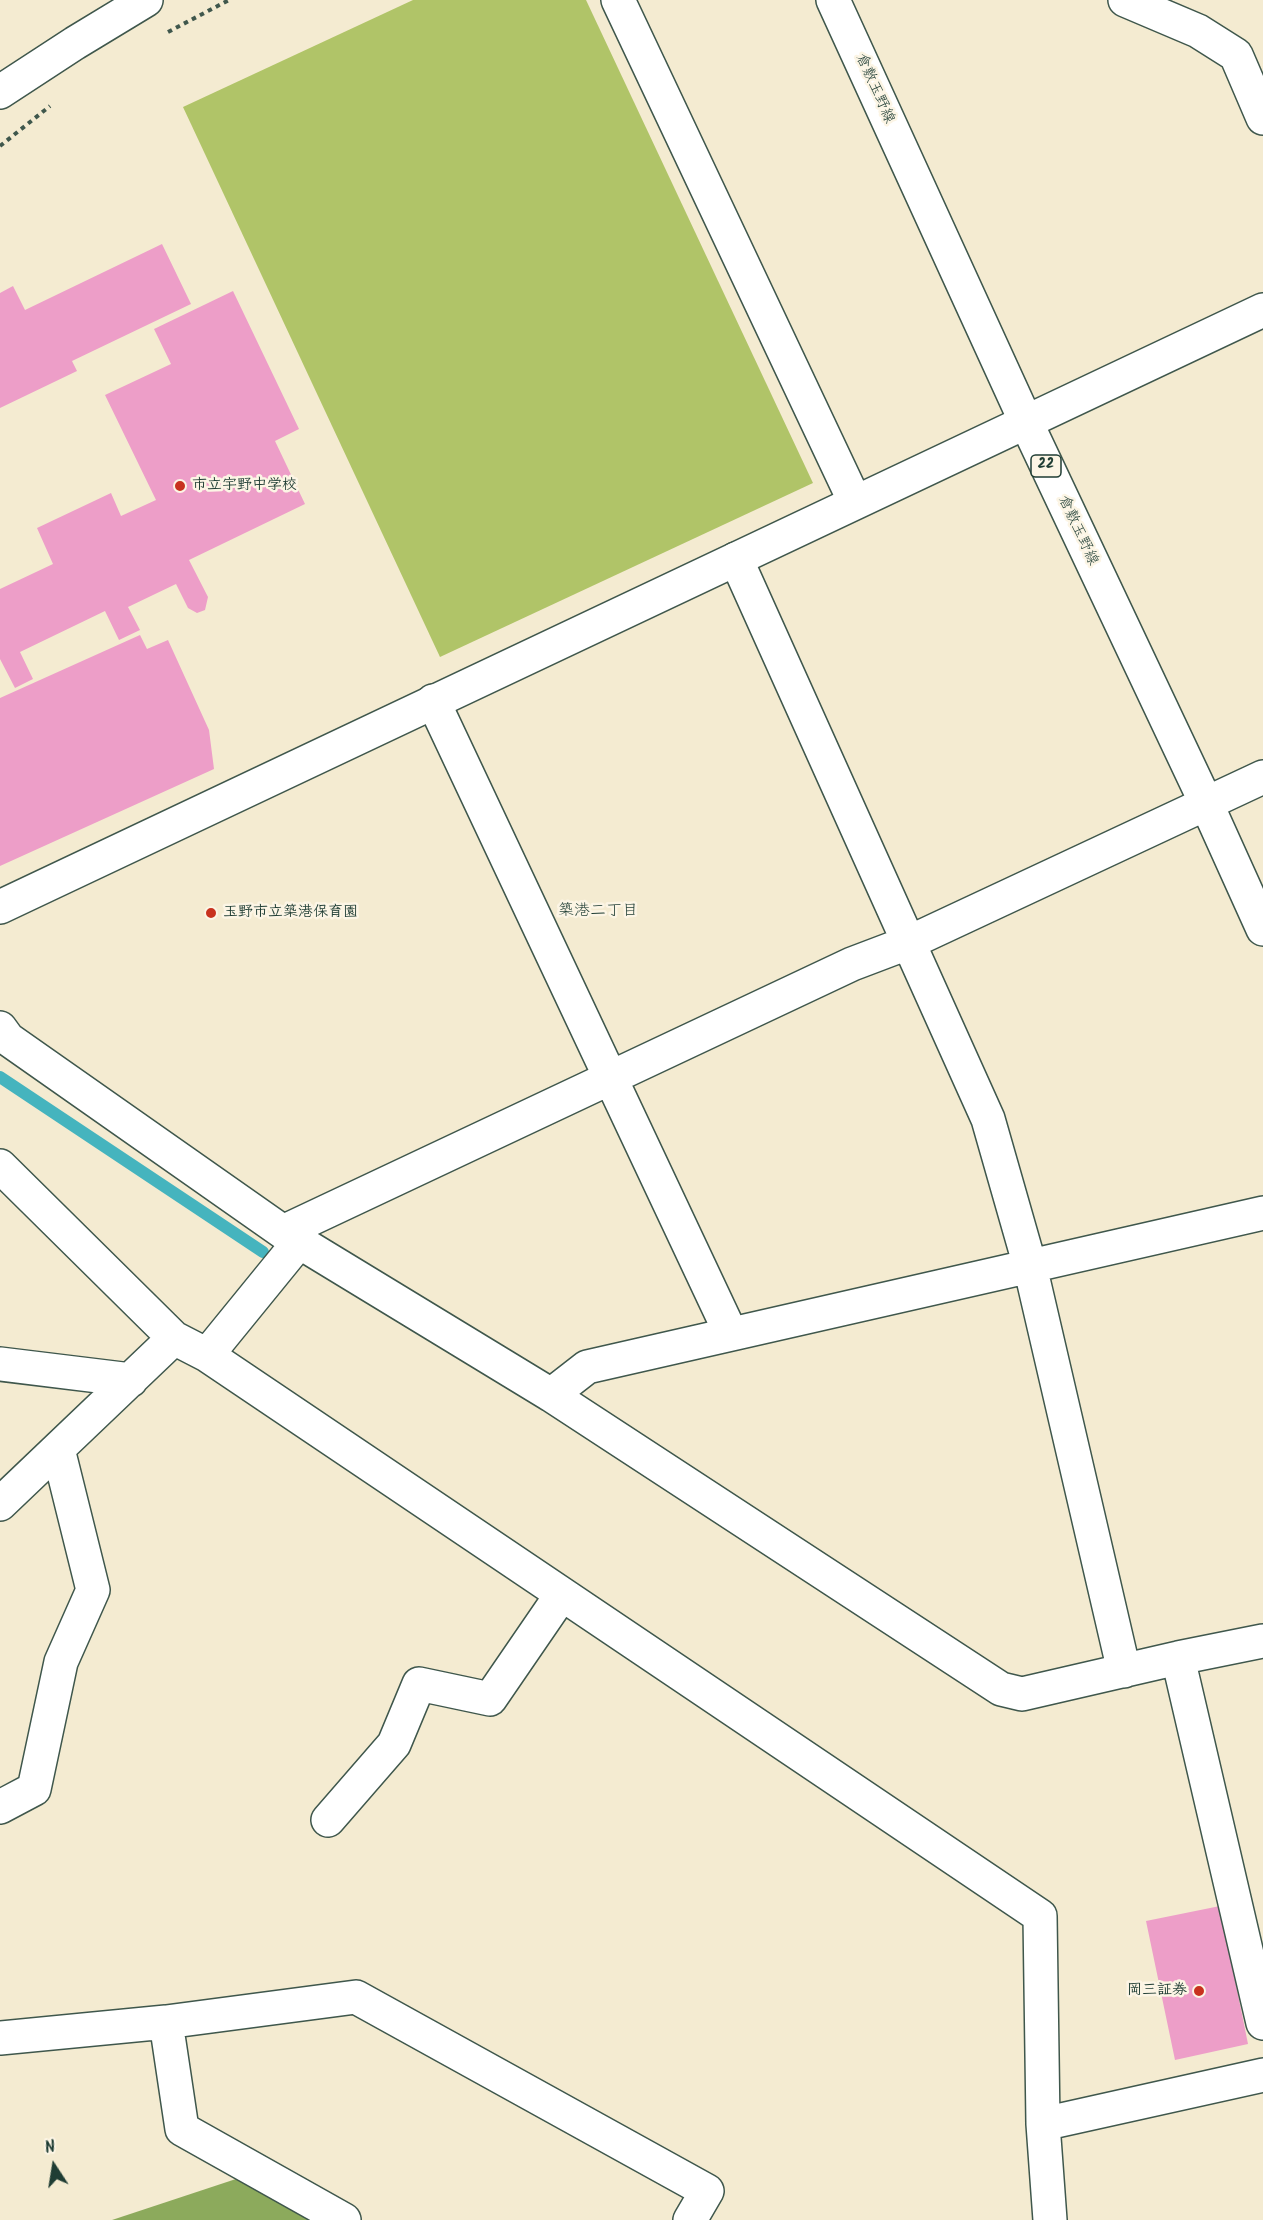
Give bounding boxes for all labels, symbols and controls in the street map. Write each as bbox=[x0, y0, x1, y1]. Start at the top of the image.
street label: 倉敷玉野線 bbox=[851, 51, 897, 127]
road number: 22 bbox=[1031, 455, 1061, 477]
place label: 市立宇野中学校 bbox=[192, 477, 297, 495]
marker: 市立宇野中学校 bbox=[173, 479, 187, 493]
street label: 倉敷玉野線 bbox=[1053, 493, 1101, 569]
district label: 築港二丁目 bbox=[558, 902, 638, 922]
place label: 玉野市立築港保育園 bbox=[223, 904, 358, 922]
marker: 玉野市立築港保育園 bbox=[204, 906, 218, 920]
place label: 岡三証券 bbox=[1127, 1982, 1187, 2000]
marker: 岡三証券 bbox=[1192, 1984, 1206, 1998]
text: N bbox=[43, 2135, 58, 2161]
north arrow bbox=[24, 2136, 84, 2196]

